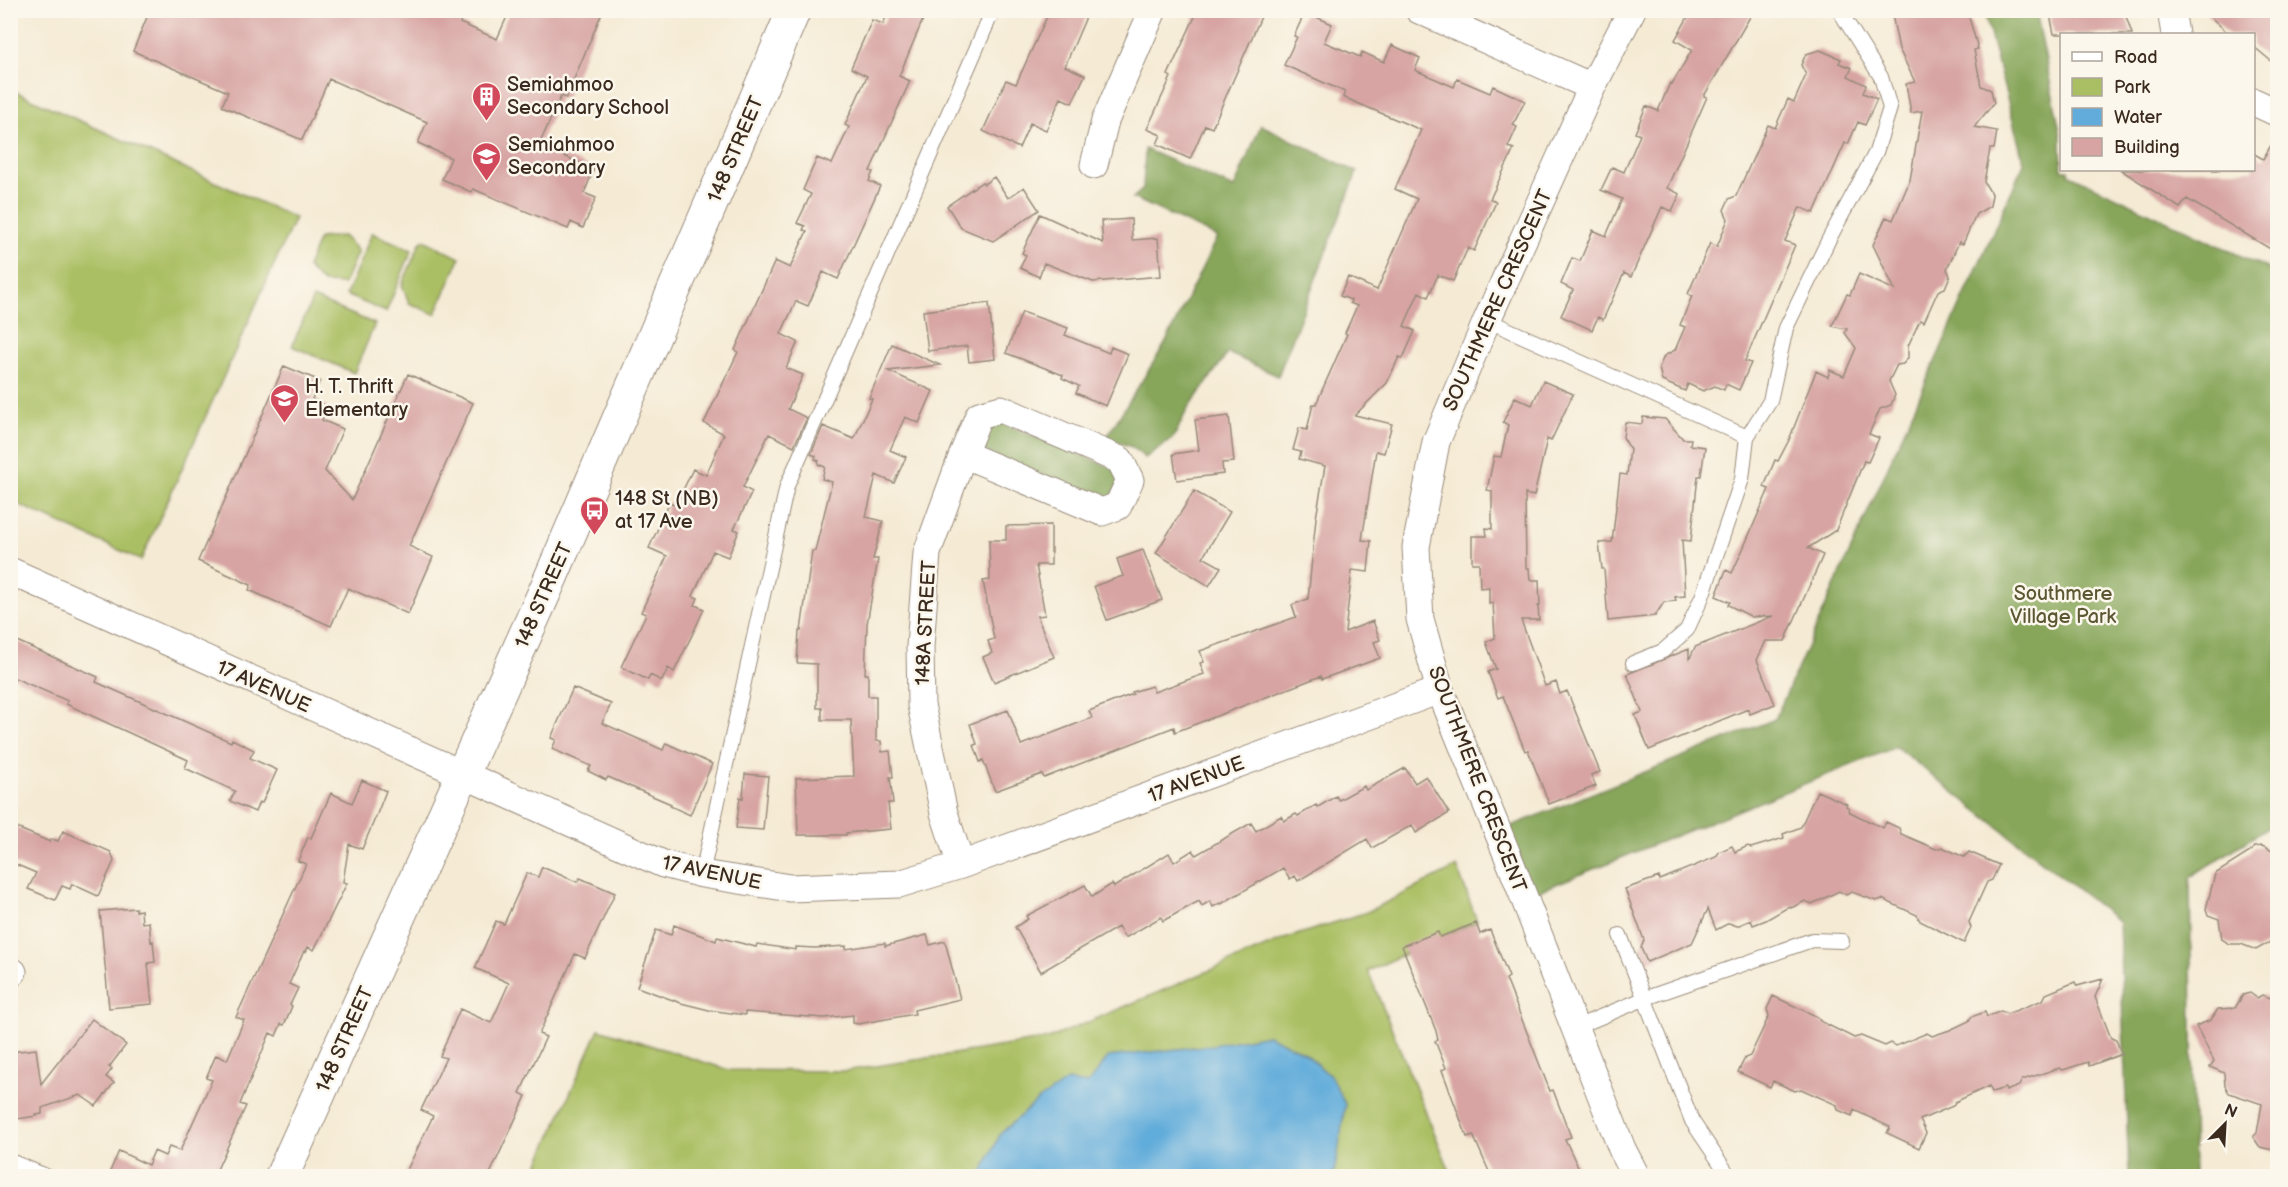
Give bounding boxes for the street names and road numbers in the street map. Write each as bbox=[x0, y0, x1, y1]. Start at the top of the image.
street label: 148 STREET bbox=[703, 93, 769, 206]
street label: SOUTHMERE CRESCENT bbox=[1438, 186, 1558, 415]
street label: 148 STREET bbox=[510, 539, 578, 652]
street label: 148A STREET bbox=[911, 560, 941, 686]
street label: 17 AVENUE bbox=[213, 655, 314, 718]
street label: SOUTHMERE CRESCENT bbox=[1423, 663, 1531, 896]
street label: 17 AVENUE bbox=[1145, 751, 1248, 808]
street label: 17 AVENUE bbox=[660, 851, 764, 895]
street label: 148 STREET bbox=[311, 983, 379, 1096]

